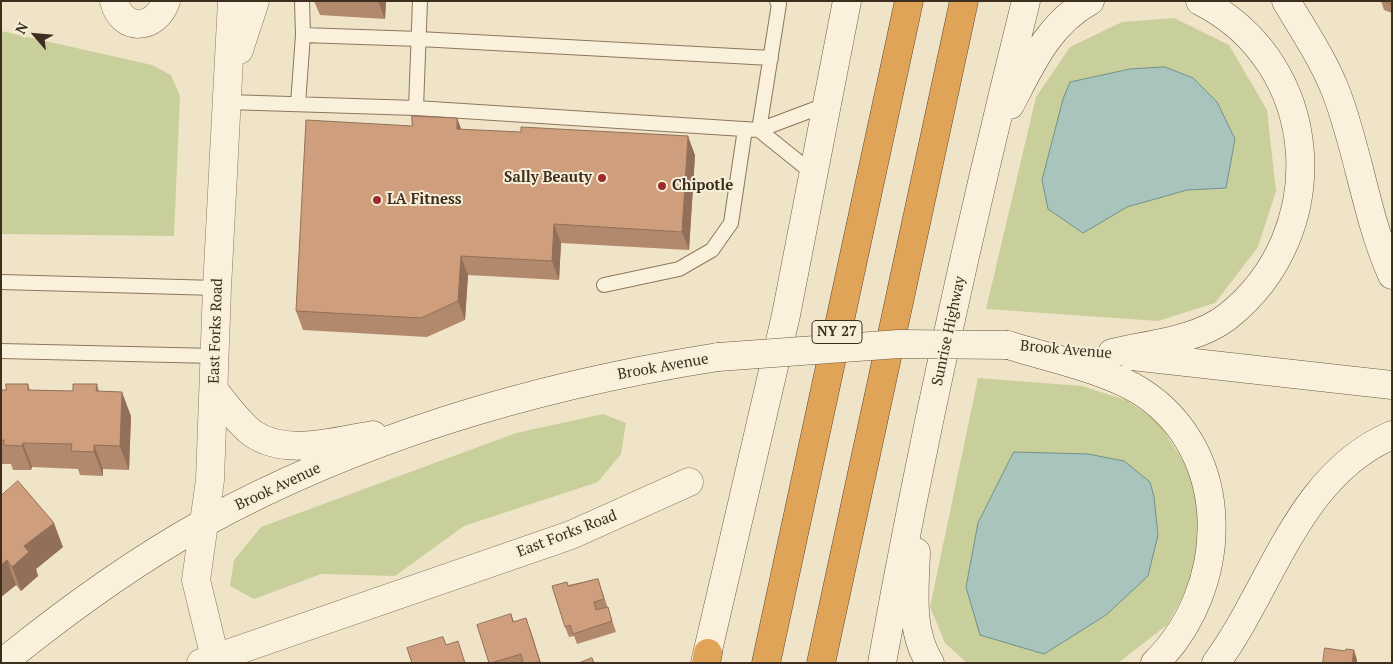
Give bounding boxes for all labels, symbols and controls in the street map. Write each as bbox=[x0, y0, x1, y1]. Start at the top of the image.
north arrow bbox=[10, 10, 60, 60]
text: N bbox=[10, 19, 32, 37]
place label: Sally Beauty bbox=[504, 169, 592, 187]
marker: Sally Beauty bbox=[596, 172, 608, 184]
place label: Chipotle bbox=[672, 177, 733, 195]
marker: Chipotle bbox=[656, 180, 668, 192]
place label: LA Fitness bbox=[387, 191, 462, 209]
marker: LA Fitness bbox=[371, 194, 383, 206]
street label: Sunrise Highway bbox=[929, 274, 969, 388]
street label: East Forks Road bbox=[205, 278, 227, 384]
road number: NY 27 bbox=[812, 321, 862, 344]
street label: Brook Avenue bbox=[1019, 337, 1113, 363]
street label: Brook Avenue bbox=[616, 350, 710, 384]
street label: Brook Avenue bbox=[232, 459, 324, 515]
street label: East Forks Road bbox=[514, 507, 620, 561]

